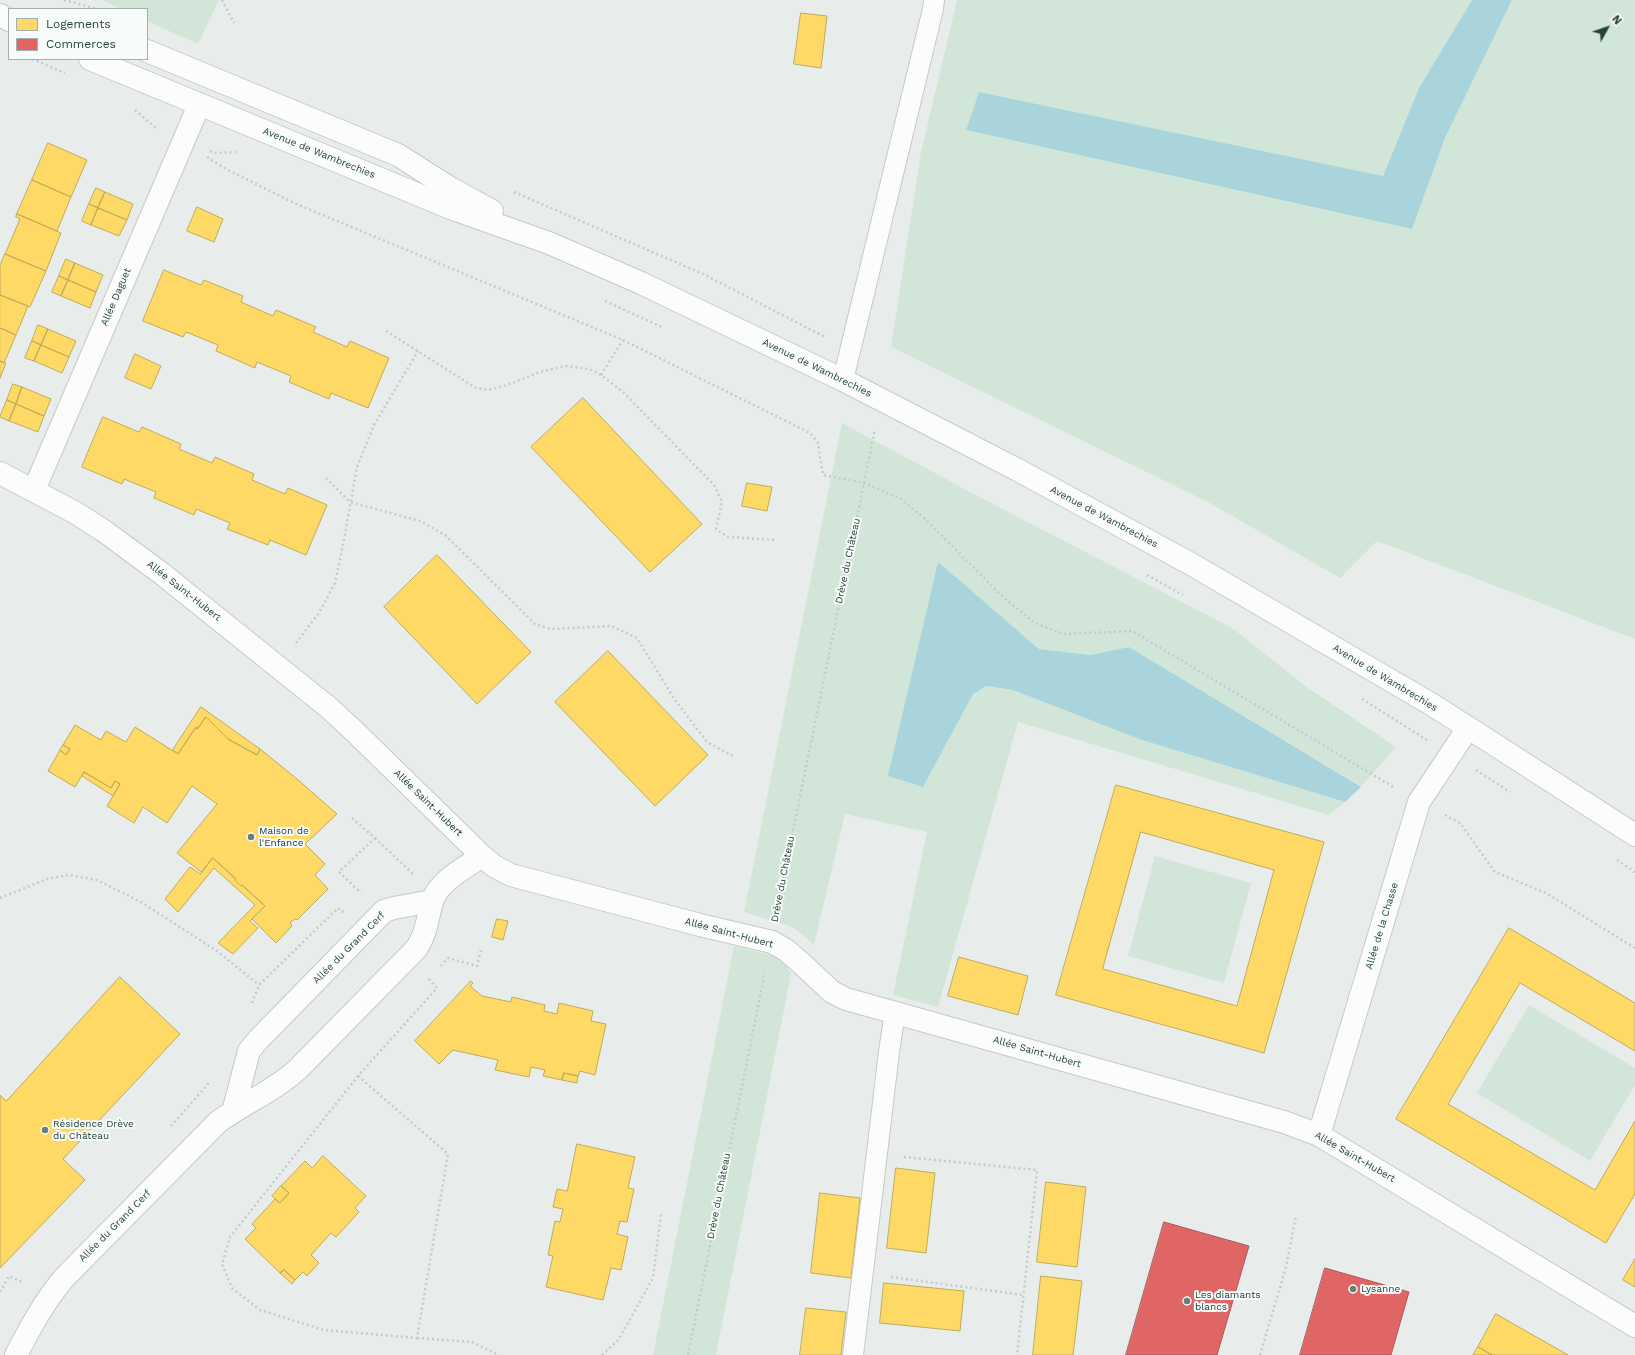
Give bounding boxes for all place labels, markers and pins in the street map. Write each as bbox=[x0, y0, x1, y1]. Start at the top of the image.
place label: Maison de l'Enfance bbox=[259, 825, 309, 848]
marker: Maison de l'Enfance bbox=[246, 832, 256, 842]
place label: Résidence Drève du Château bbox=[53, 1118, 134, 1142]
marker: Résidence Drève du Château bbox=[40, 1125, 50, 1135]
place label: Lysanne bbox=[1361, 1283, 1400, 1295]
marker: Lysanne bbox=[1348, 1284, 1358, 1294]
place label: Les diamants blancs bbox=[1195, 1289, 1261, 1312]
marker: Les diamants blancs bbox=[1182, 1296, 1192, 1306]

